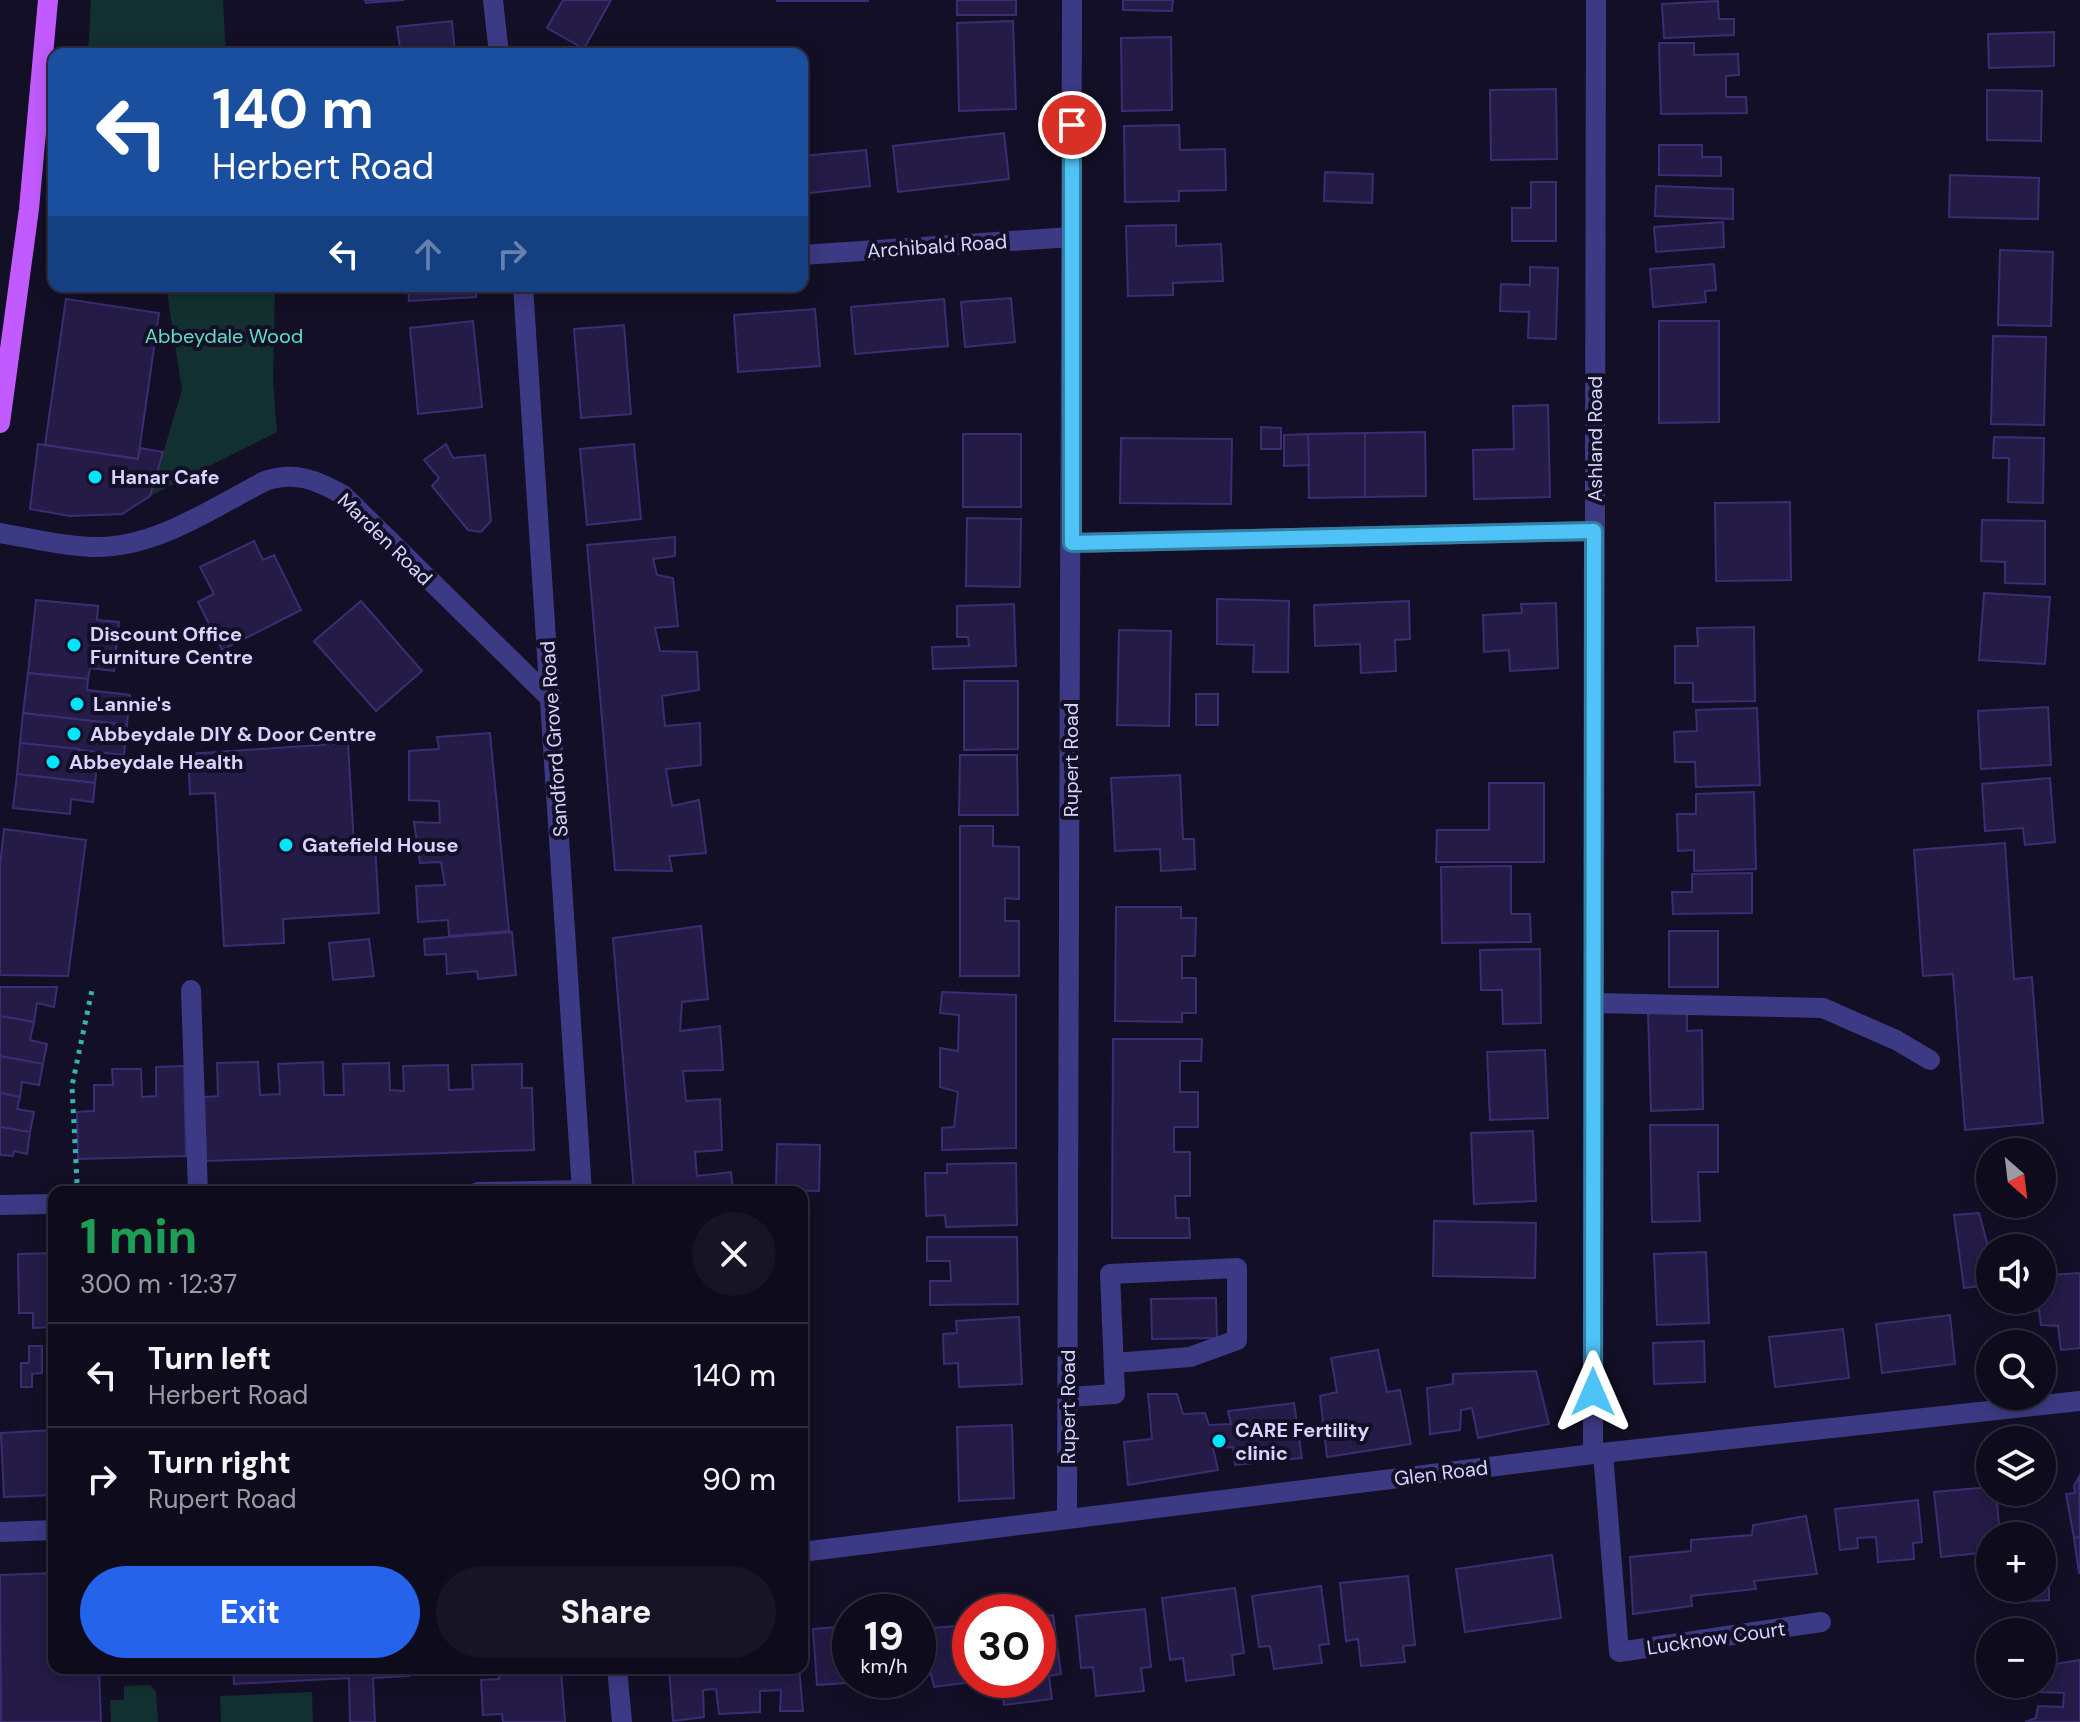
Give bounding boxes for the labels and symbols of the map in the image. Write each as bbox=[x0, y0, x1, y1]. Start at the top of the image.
pin bbox=[1038, 91, 1106, 159]
street label: Archibald Road bbox=[866, 228, 1008, 264]
park label: Abbeydale Wood bbox=[145, 323, 303, 349]
street label: Ashland Road bbox=[1582, 376, 1608, 502]
place label: Hanar Cafe bbox=[111, 464, 219, 490]
marker: Hanar Cafe bbox=[86, 468, 104, 486]
street label: Marden Road bbox=[332, 487, 438, 591]
place label: Discount Office Furniture Centre bbox=[90, 621, 253, 670]
marker: Discount Office Furniture Centre bbox=[65, 636, 83, 654]
street label: Sandford Grove Road bbox=[534, 640, 574, 838]
place label: Lannie's bbox=[93, 691, 172, 717]
marker: Lannie's bbox=[68, 695, 86, 713]
street label: Rupert Road bbox=[1058, 703, 1084, 817]
place label: Abbeydale DIY & Door Centre bbox=[90, 721, 377, 747]
marker: Abbeydale DIY & Door Centre bbox=[65, 725, 83, 743]
place label: Abbeydale Health bbox=[69, 749, 243, 775]
marker: Abbeydale Health bbox=[44, 753, 62, 771]
place label: Gatefield House bbox=[302, 832, 458, 858]
marker: Gatefield House bbox=[277, 836, 295, 854]
north arrow bbox=[1976, 1138, 2056, 1218]
street label: Rupert Road bbox=[1055, 1350, 1081, 1464]
position arrow bbox=[1551, 1350, 1635, 1434]
place label: CARE Fertility clinic bbox=[1235, 1417, 1369, 1466]
marker: CARE Fertility clinic bbox=[1210, 1432, 1228, 1450]
street label: Glen Road bbox=[1393, 1454, 1489, 1492]
speed limit sign: 30 bbox=[952, 1594, 1056, 1698]
street label: Lucknow Court bbox=[1645, 1615, 1787, 1661]

